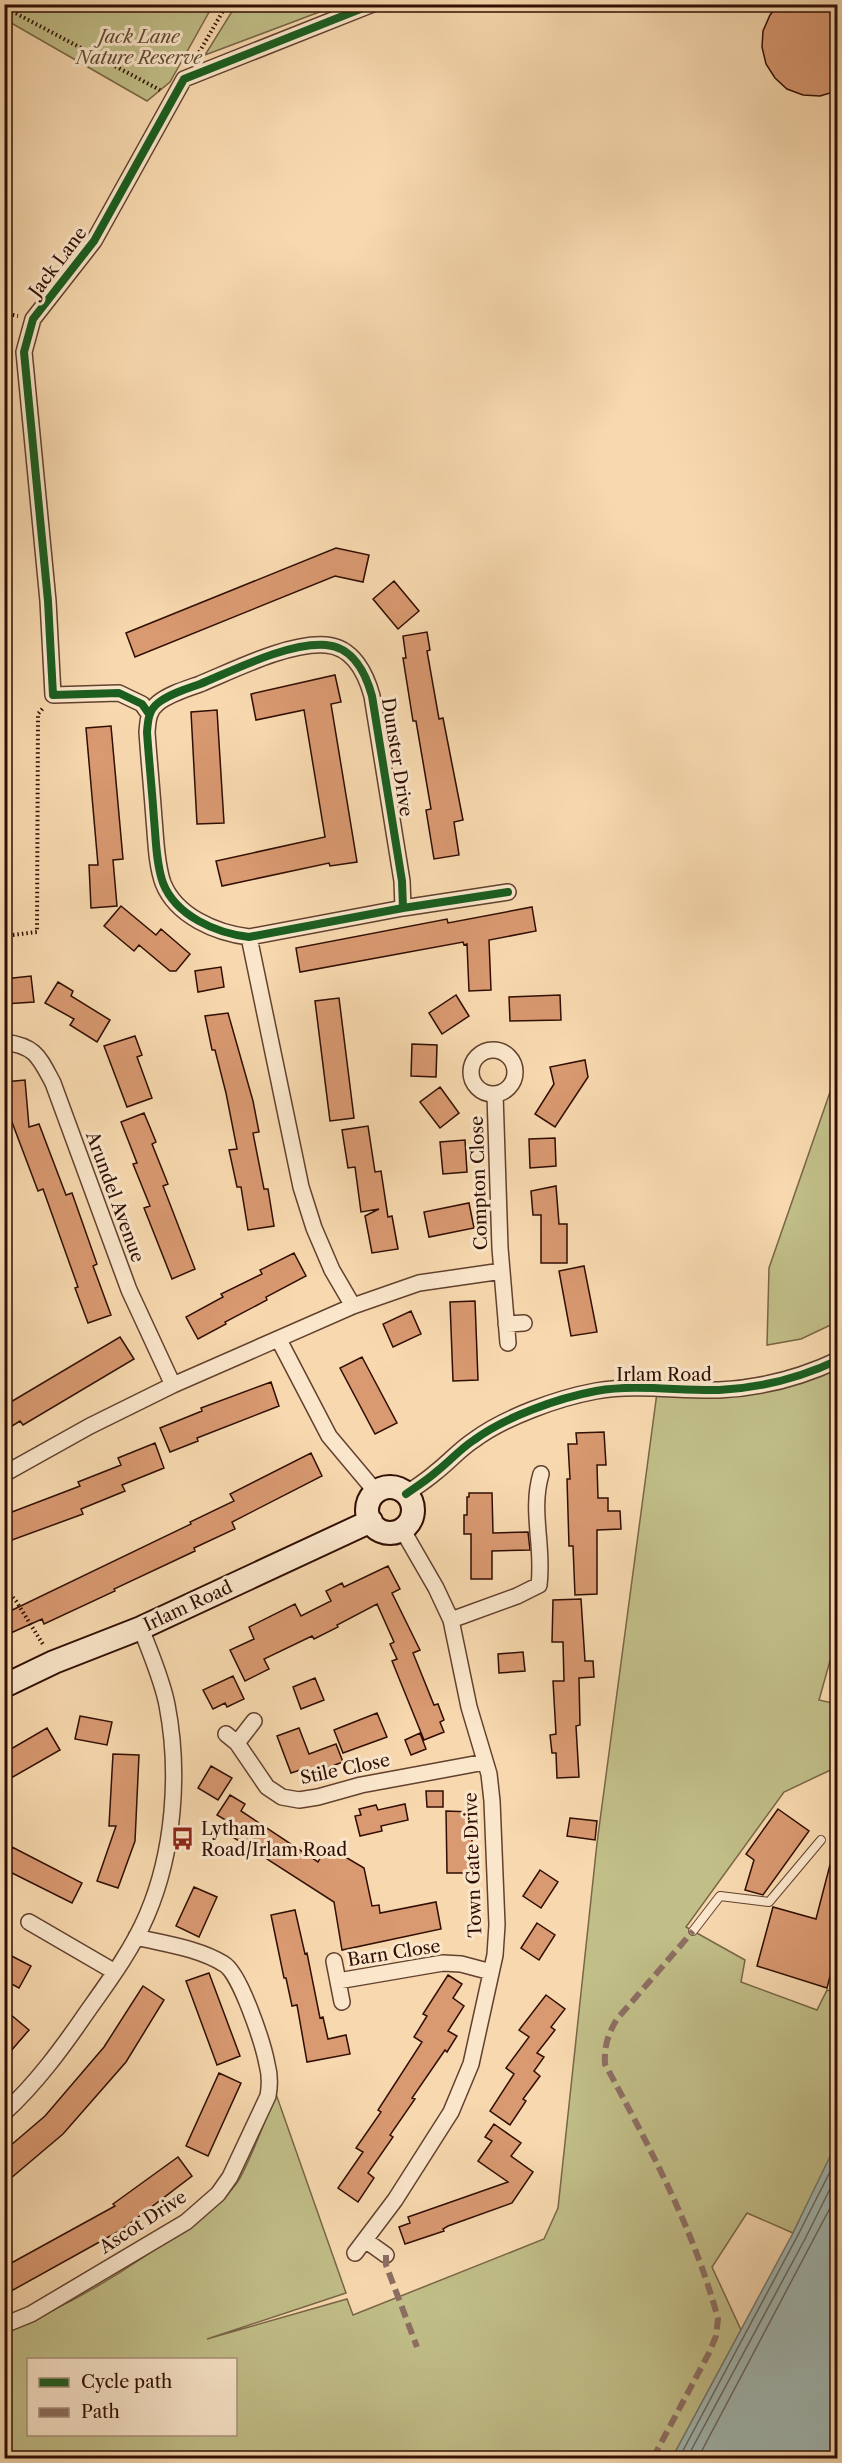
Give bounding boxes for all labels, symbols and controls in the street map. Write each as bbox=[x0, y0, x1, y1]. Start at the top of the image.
park label: Jack Lane Nature Reserve bbox=[74, 26, 203, 69]
street label: Jack Lane bbox=[23, 222, 92, 304]
street label: Dunster Drive bbox=[377, 696, 417, 818]
street label: Compton Close bbox=[466, 1115, 492, 1251]
street label: Arundel Avenue bbox=[81, 1128, 149, 1265]
street label: Irlam Road bbox=[616, 1364, 712, 1386]
street label: Irlam Road bbox=[140, 1576, 236, 1636]
street label: Stile Close bbox=[298, 1749, 392, 1789]
street label: Town Gate Drive bbox=[459, 1792, 487, 1938]
place label: Lytham Road/Irlam Road bbox=[201, 1818, 347, 1861]
bus stop icon: Lytham Road/Irlam Road bbox=[170, 1826, 196, 1852]
street label: Barn Close bbox=[346, 1935, 442, 1971]
street label: Ascot Drive bbox=[94, 2186, 191, 2259]
legend bbox=[27, 2358, 237, 2436]
text: Cycle path bbox=[81, 2371, 172, 2393]
text: Path bbox=[81, 2401, 120, 2423]

